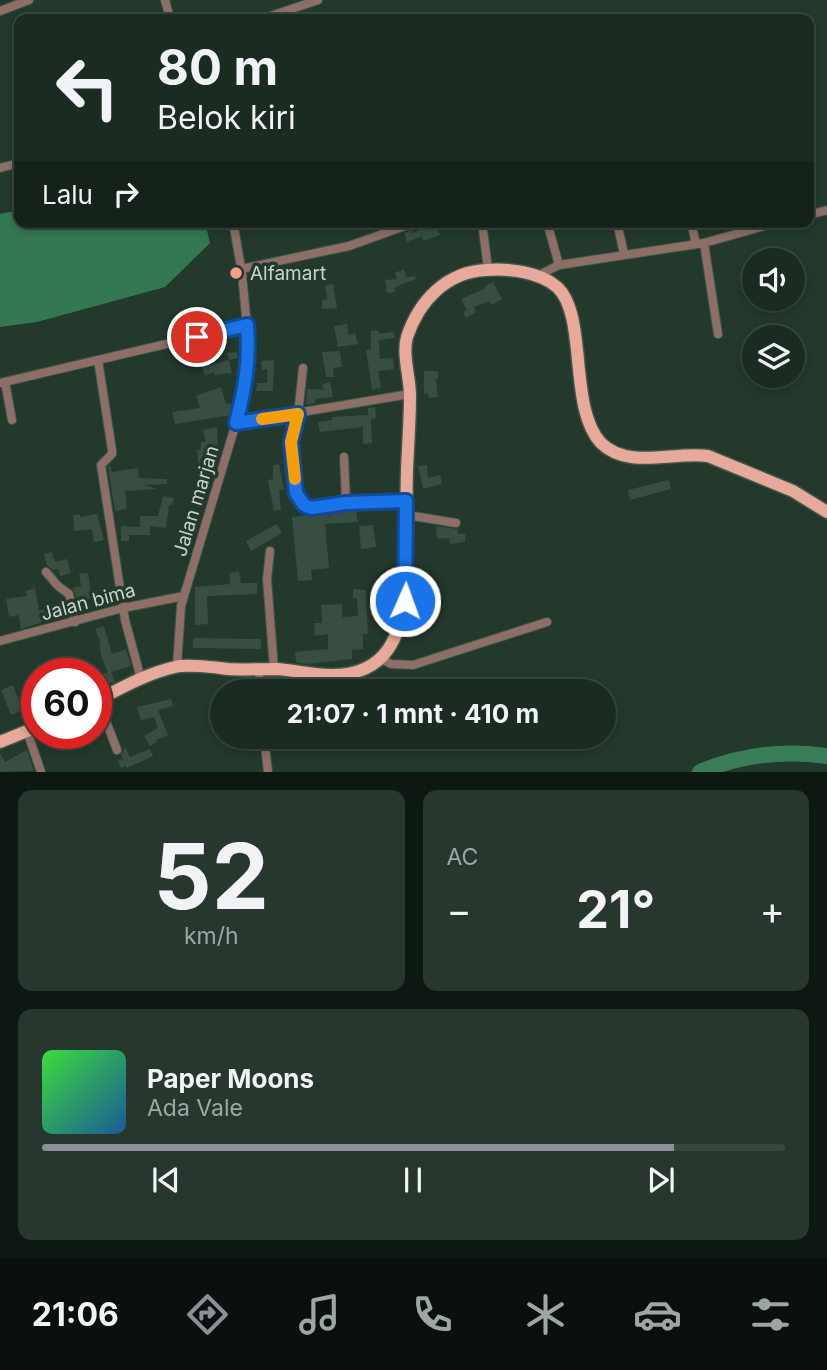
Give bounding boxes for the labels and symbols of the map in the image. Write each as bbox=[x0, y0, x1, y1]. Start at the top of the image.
place label: Alfamart bbox=[250, 262, 326, 285]
marker: Alfamart bbox=[228, 265, 244, 281]
pin bbox=[167, 307, 227, 367]
street label: Jalan marjan bbox=[168, 443, 224, 559]
position arrow bbox=[368, 564, 442, 638]
street label: Jalan bima bbox=[38, 578, 138, 626]
speed limit sign: 60 bbox=[21, 658, 112, 749]

